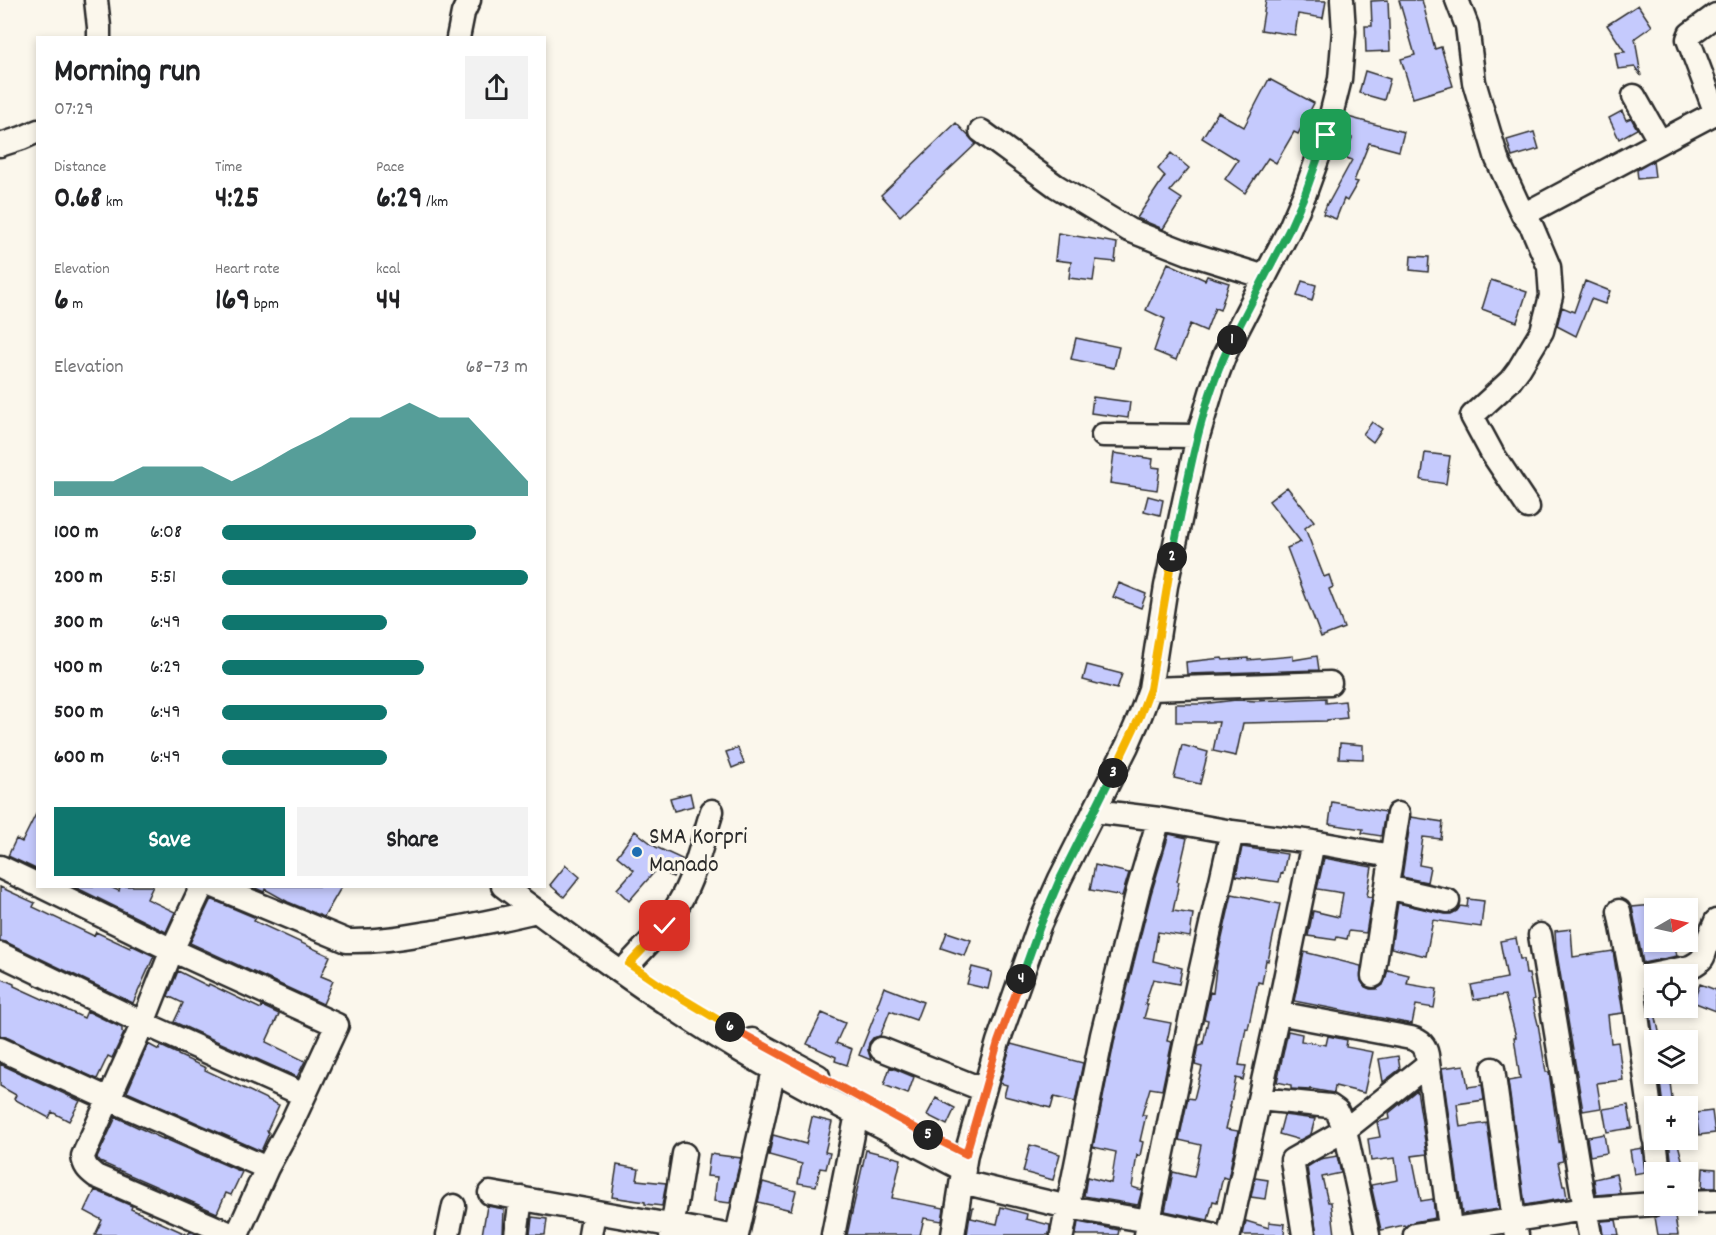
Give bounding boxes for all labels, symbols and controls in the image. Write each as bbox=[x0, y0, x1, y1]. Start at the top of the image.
text: Morning run bbox=[54, 50, 201, 97]
button: share bbox=[465, 56, 528, 119]
text: 07:29 bbox=[54, 96, 94, 124]
pin bbox=[1300, 109, 1351, 160]
icon: arrive bbox=[1309, 118, 1342, 151]
text: Distance bbox=[54, 156, 106, 179]
text: Time bbox=[215, 156, 242, 179]
text: Pace bbox=[376, 156, 404, 179]
text: 0.68 bbox=[54, 179, 102, 222]
text: 4:25 bbox=[215, 179, 259, 222]
text: 6:29 bbox=[376, 179, 423, 222]
text: km bbox=[102, 191, 123, 214]
text: /km bbox=[423, 191, 448, 214]
text: Elevation bbox=[54, 258, 110, 281]
text: Heart rate bbox=[215, 258, 280, 281]
text: kcal bbox=[376, 258, 400, 281]
text: 6 bbox=[54, 281, 69, 324]
text: 169 bbox=[215, 281, 250, 324]
text: 44 bbox=[376, 281, 401, 324]
text: m bbox=[69, 293, 83, 316]
text: bpm bbox=[250, 293, 279, 316]
pin: 1 bbox=[1217, 325, 1247, 355]
text: 1 bbox=[1230, 328, 1234, 351]
text: Elevation bbox=[54, 354, 124, 382]
text: 68–73 m bbox=[465, 354, 528, 382]
text: 100 m bbox=[54, 519, 99, 547]
text: 6:08 bbox=[150, 519, 182, 547]
pin: 2 bbox=[1157, 542, 1187, 572]
text: 2 bbox=[1169, 545, 1176, 568]
text: 200 m bbox=[54, 564, 103, 592]
text: 5:51 bbox=[150, 564, 176, 592]
text: 300 m bbox=[54, 609, 103, 637]
text: 6:49 bbox=[150, 609, 181, 637]
text: 400 m bbox=[54, 654, 102, 682]
text: 6:29 bbox=[150, 654, 181, 682]
text: 500 m bbox=[54, 699, 103, 727]
text: 6:49 bbox=[150, 699, 181, 727]
text: 600 m bbox=[54, 744, 104, 772]
text: 6:49 bbox=[150, 744, 181, 772]
pin: 3 bbox=[1098, 758, 1128, 788]
text: 3 bbox=[1109, 761, 1117, 784]
button: Save bbox=[54, 807, 285, 876]
button: Share bbox=[297, 807, 528, 876]
place label: SMA Korpri Manado bbox=[649, 821, 747, 883]
marker: SMA Korpri Manado bbox=[630, 845, 644, 859]
north arrow bbox=[1644, 898, 1698, 952]
map controls bbox=[1644, 898, 1698, 1216]
pin bbox=[639, 900, 690, 951]
icon: check bbox=[648, 909, 681, 942]
pin: 4 bbox=[1006, 964, 1036, 994]
button: locate bbox=[1644, 964, 1698, 1018]
text: 4 bbox=[1018, 967, 1024, 990]
pin: 6 bbox=[715, 1012, 745, 1042]
text: 6 bbox=[726, 1015, 734, 1038]
button: layers bbox=[1644, 1030, 1698, 1084]
button: + bbox=[1644, 1096, 1698, 1150]
pin: 5 bbox=[913, 1120, 943, 1150]
text: 5 bbox=[924, 1123, 932, 1146]
button: − bbox=[1644, 1162, 1698, 1216]

